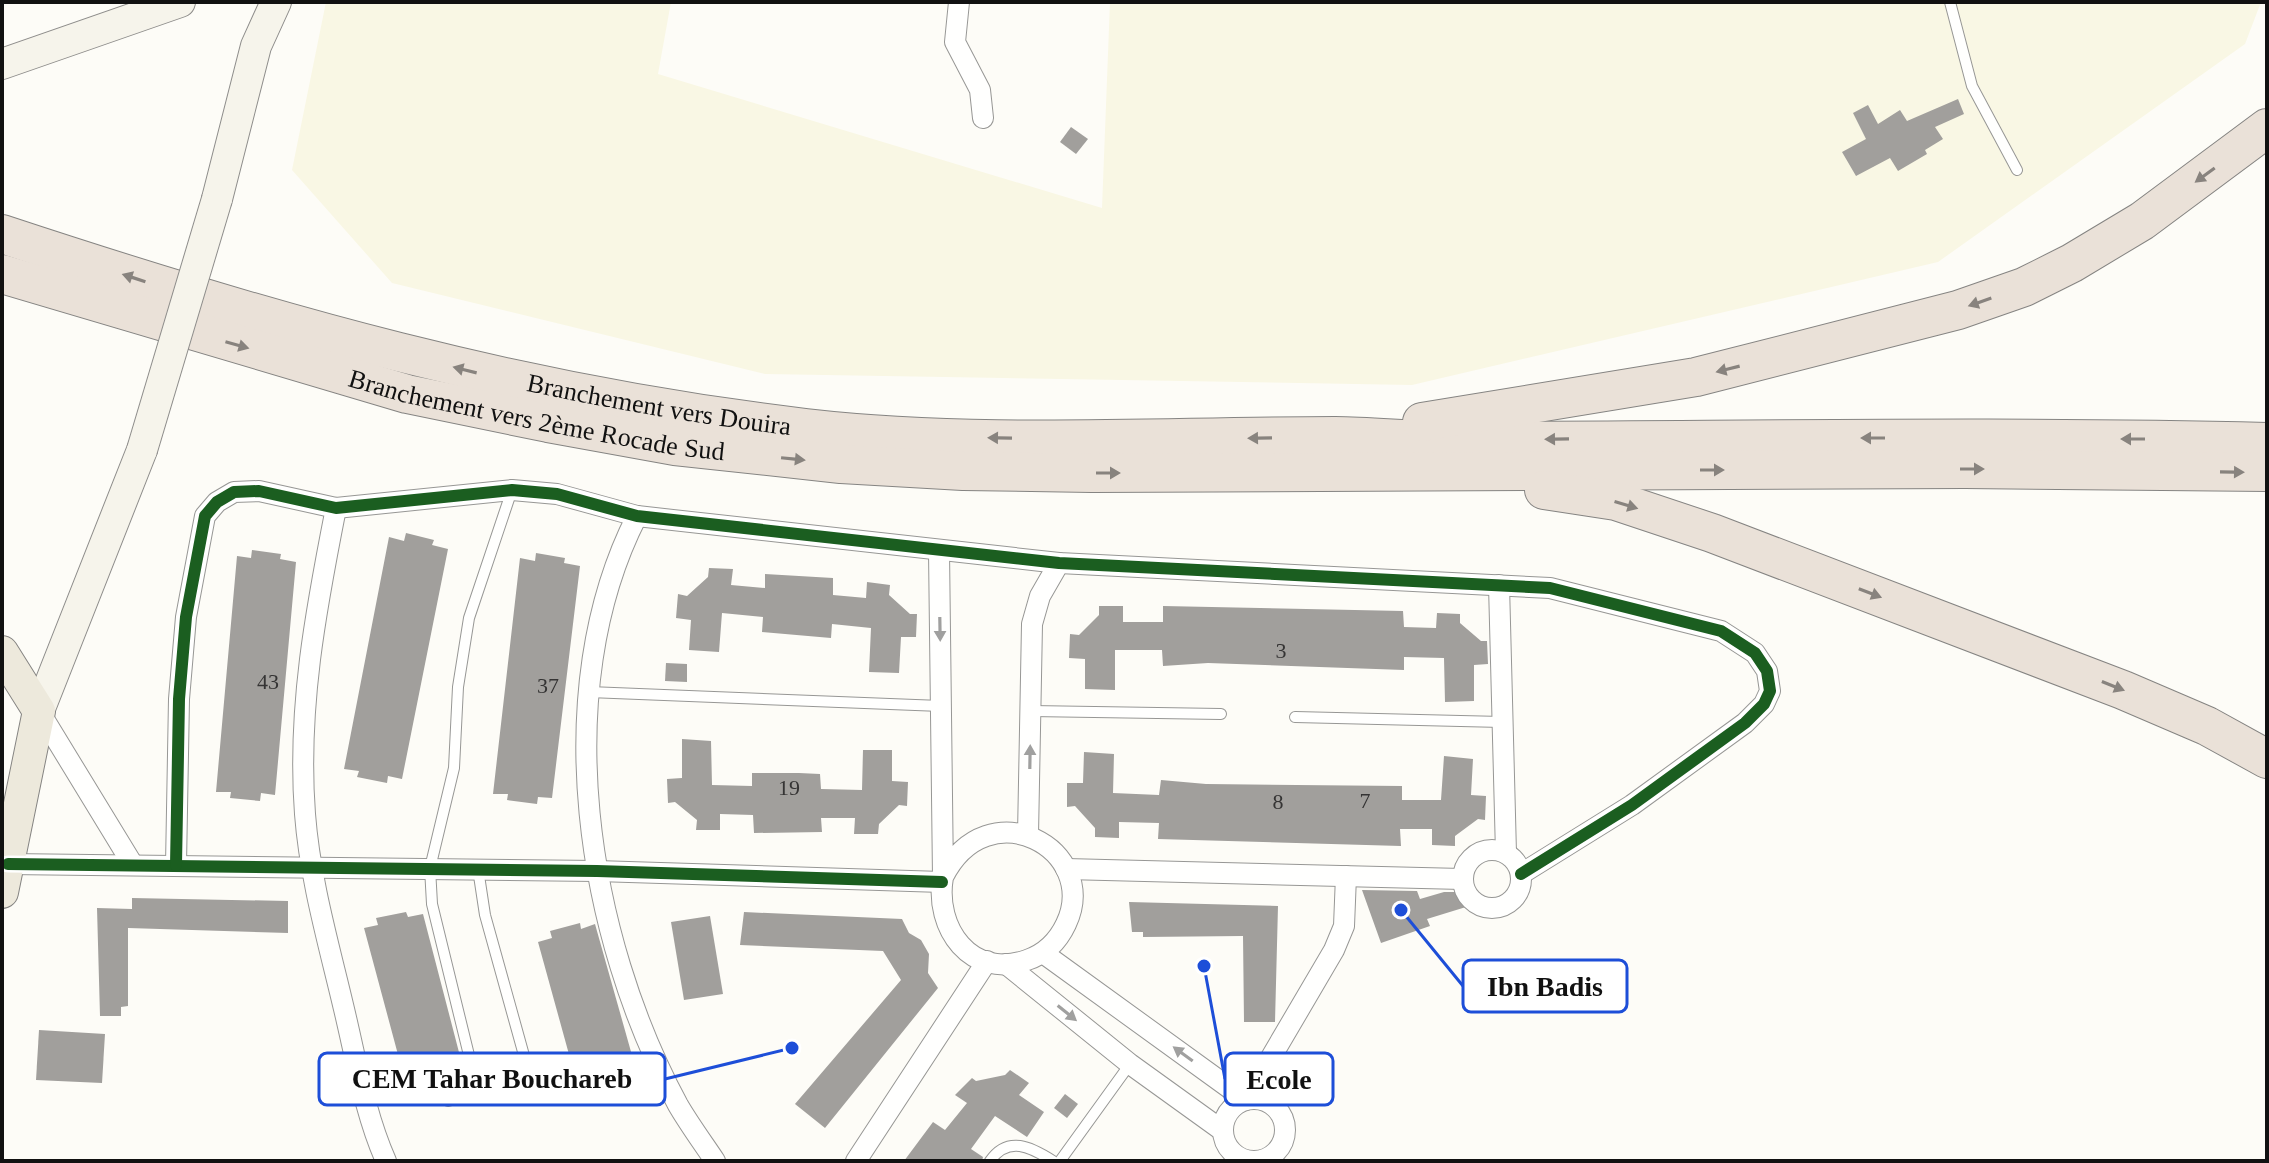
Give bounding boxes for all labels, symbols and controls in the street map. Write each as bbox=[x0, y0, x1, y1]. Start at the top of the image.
one-way arrow bbox=[2195, 167, 2215, 183]
one-way arrow bbox=[122, 271, 146, 283]
one-way arrow bbox=[1968, 297, 1992, 309]
one-way arrow bbox=[226, 339, 250, 352]
street label: Branchement vers 2ème Rocade Sud bbox=[346, 363, 726, 466]
one-way arrow bbox=[1716, 363, 1741, 375]
one-way arrow bbox=[453, 364, 478, 376]
street label: Branchement vers Douira bbox=[525, 368, 793, 441]
one-way arrow bbox=[987, 432, 1012, 444]
one-way arrow bbox=[1247, 432, 1272, 444]
one-way arrow bbox=[1860, 432, 1885, 444]
one-way arrow bbox=[1544, 433, 1569, 446]
one-way arrow bbox=[2120, 433, 2145, 445]
one-way arrow bbox=[781, 452, 806, 465]
one-way arrow bbox=[1960, 463, 1985, 475]
one-way arrow bbox=[1700, 464, 1725, 477]
one-way arrow bbox=[2220, 465, 2245, 478]
one-way arrow bbox=[1096, 467, 1121, 479]
one-way arrow bbox=[1614, 499, 1638, 511]
one-way arrow bbox=[1858, 587, 1882, 600]
one-way arrow bbox=[934, 617, 946, 642]
house number: 3 bbox=[1276, 638, 1287, 663]
house number: 43 bbox=[257, 669, 279, 694]
house number: 37 bbox=[537, 673, 559, 698]
one-way arrow bbox=[2101, 680, 2125, 693]
one-way arrow bbox=[1023, 744, 1036, 769]
house number: 19 bbox=[778, 775, 800, 800]
house number: 7 bbox=[1360, 788, 1371, 813]
house number: 8 bbox=[1273, 789, 1284, 814]
callout: Ibn Badis bbox=[1463, 960, 1627, 1012]
text: Ibn Badis bbox=[1487, 971, 1603, 1002]
one-way arrow bbox=[1057, 1004, 1077, 1021]
one-way arrow bbox=[1173, 1047, 1193, 1063]
callout: CEM Tahar Bouchareb bbox=[319, 1053, 665, 1105]
callout: Ecole bbox=[1225, 1053, 1333, 1105]
text: CEM Tahar Bouchareb bbox=[352, 1063, 632, 1094]
text: Ecole bbox=[1246, 1064, 1312, 1095]

